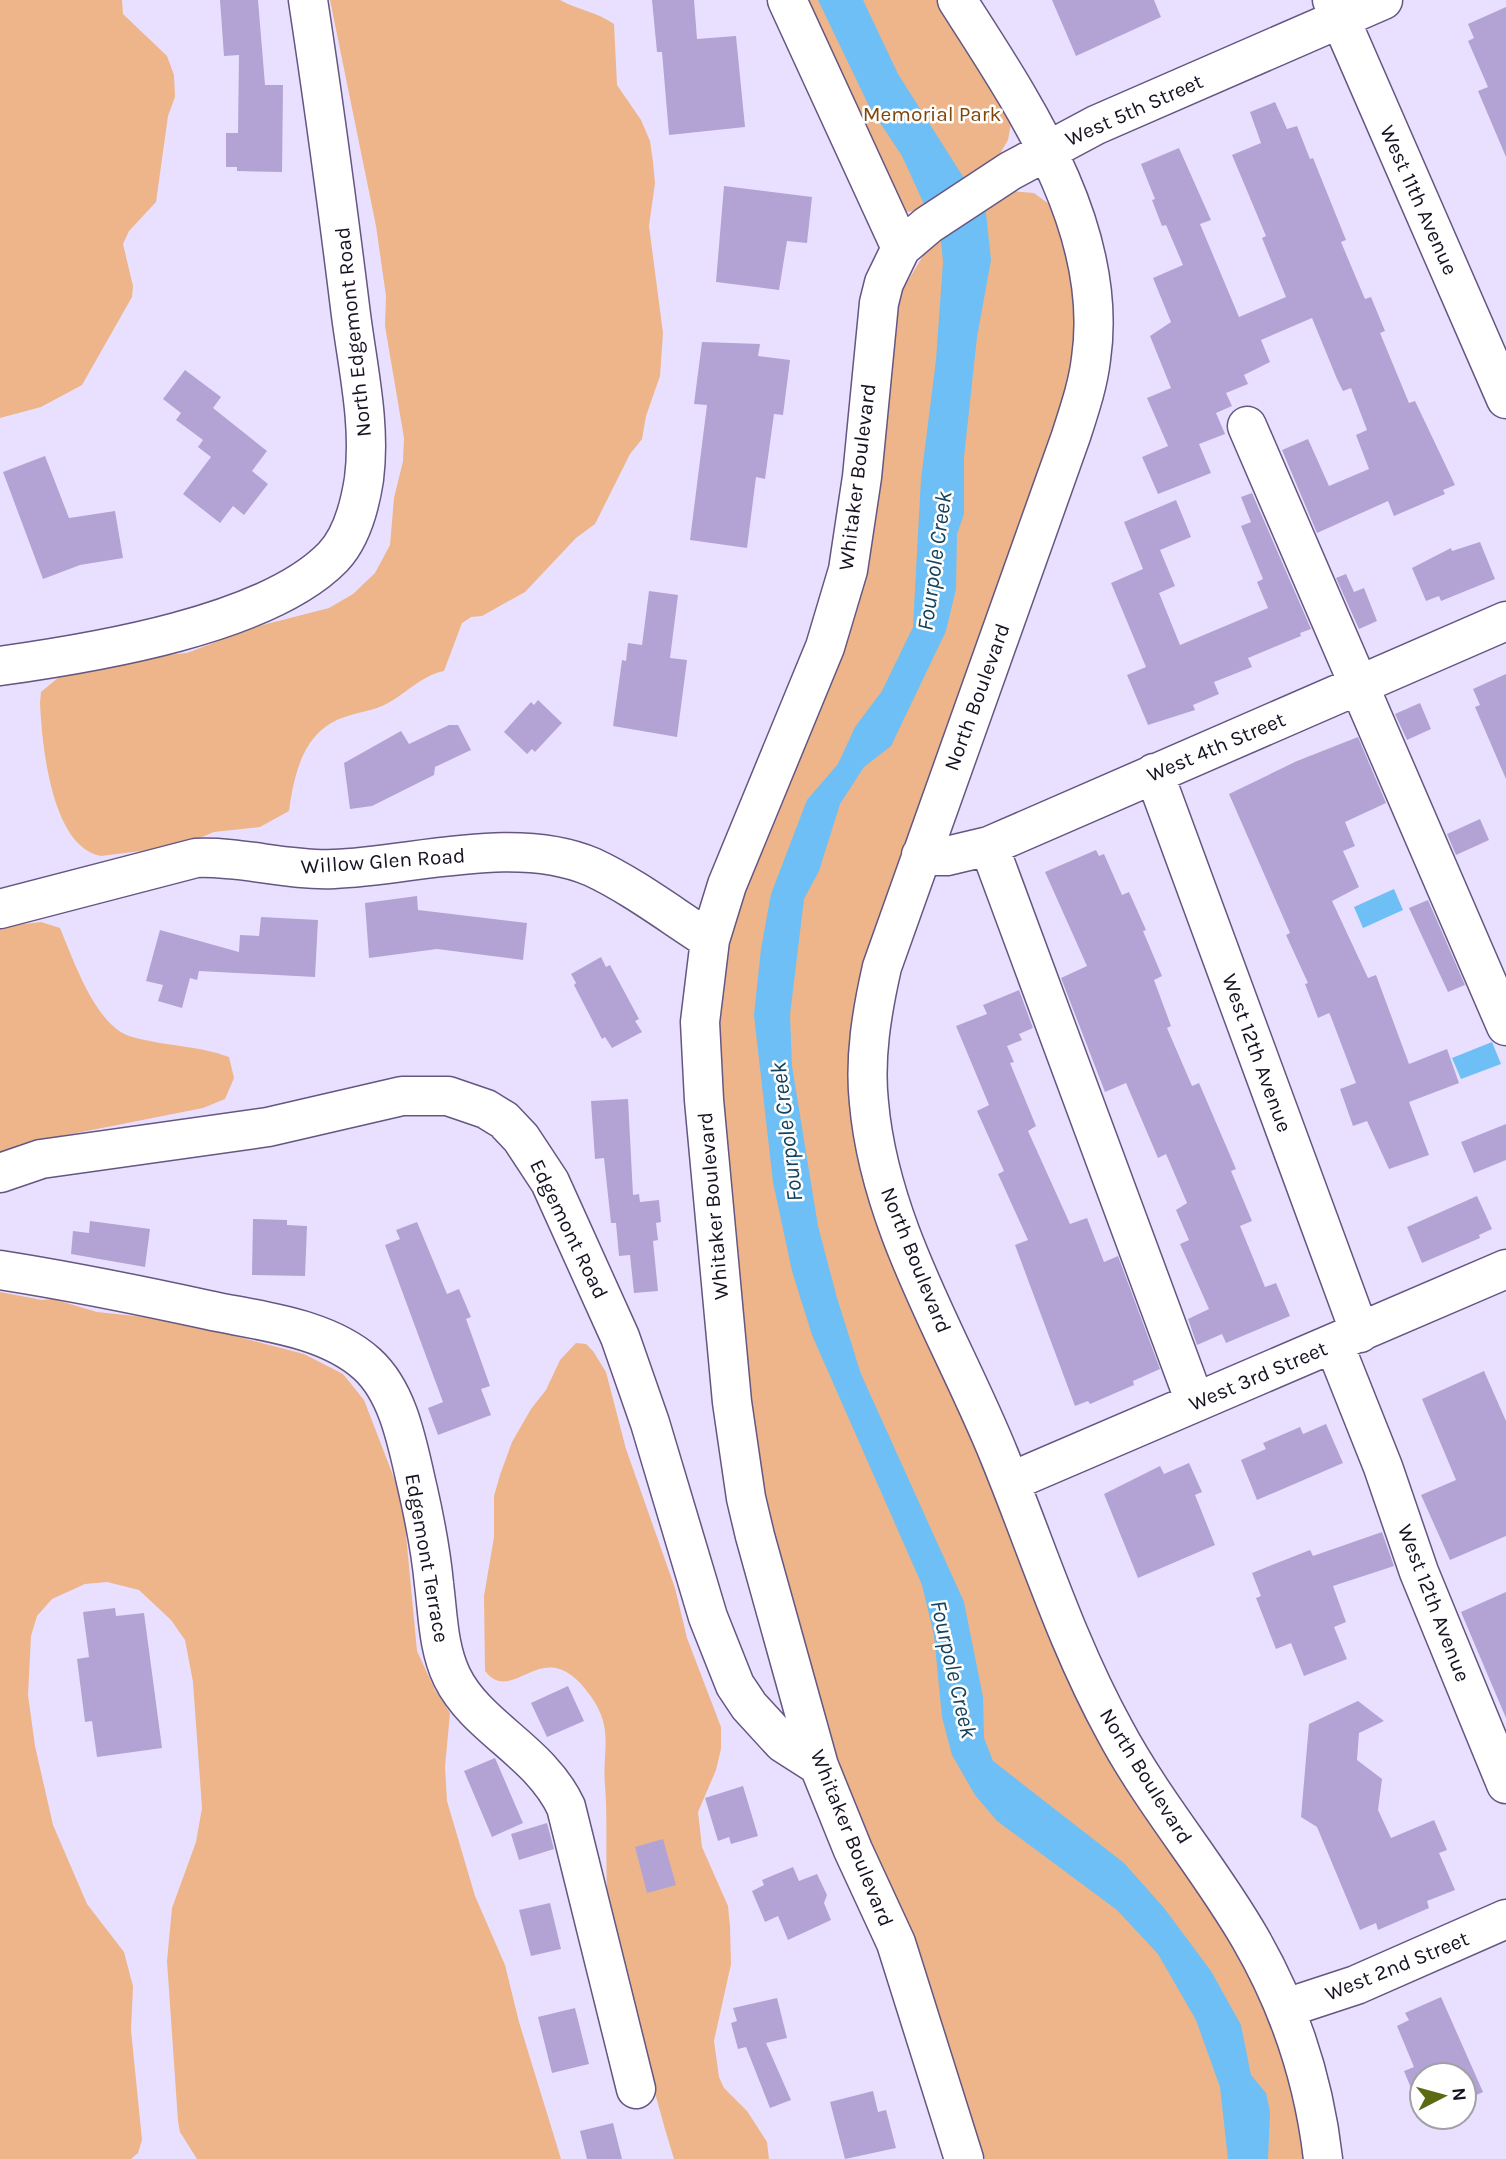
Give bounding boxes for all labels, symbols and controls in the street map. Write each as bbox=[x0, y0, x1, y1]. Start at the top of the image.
street label: West 5th Street bbox=[1062, 69, 1207, 151]
park label: Memorial Park bbox=[863, 102, 1001, 126]
street label: West 11th Avenue bbox=[1375, 121, 1463, 279]
street label: North Edgemont Road bbox=[330, 226, 376, 438]
street label: Whitaker Boulevard bbox=[834, 382, 880, 572]
water label: Fourpole Creek bbox=[911, 489, 958, 633]
street label: North Boulevard bbox=[939, 620, 1015, 774]
street label: West 4th Street bbox=[1143, 707, 1289, 787]
street label: Willow Glen Road bbox=[300, 843, 466, 879]
street label: West 12th Avenue bbox=[1217, 971, 1297, 1135]
water label: Fourpole Creek bbox=[764, 1060, 808, 1203]
street label: Whitaker Boulevard bbox=[693, 1111, 733, 1301]
street label: Edgemont Road bbox=[525, 1155, 613, 1303]
street label: North Boulevard bbox=[876, 1184, 956, 1336]
street label: West 3rd Street bbox=[1185, 1336, 1331, 1416]
street label: Edgemont Terrace bbox=[400, 1471, 454, 1645]
street label: West 12th Avenue bbox=[1393, 1521, 1475, 1685]
water label: Fourpole Creek bbox=[925, 1598, 983, 1741]
street label: North Boulevard bbox=[1095, 1704, 1197, 1848]
street label: Whitaker Boulevard bbox=[806, 1746, 898, 1930]
street label: West 2nd Street bbox=[1322, 1926, 1472, 2006]
north arrow bbox=[1408, 2061, 1478, 2131]
text: N bbox=[1447, 2086, 1471, 2102]

